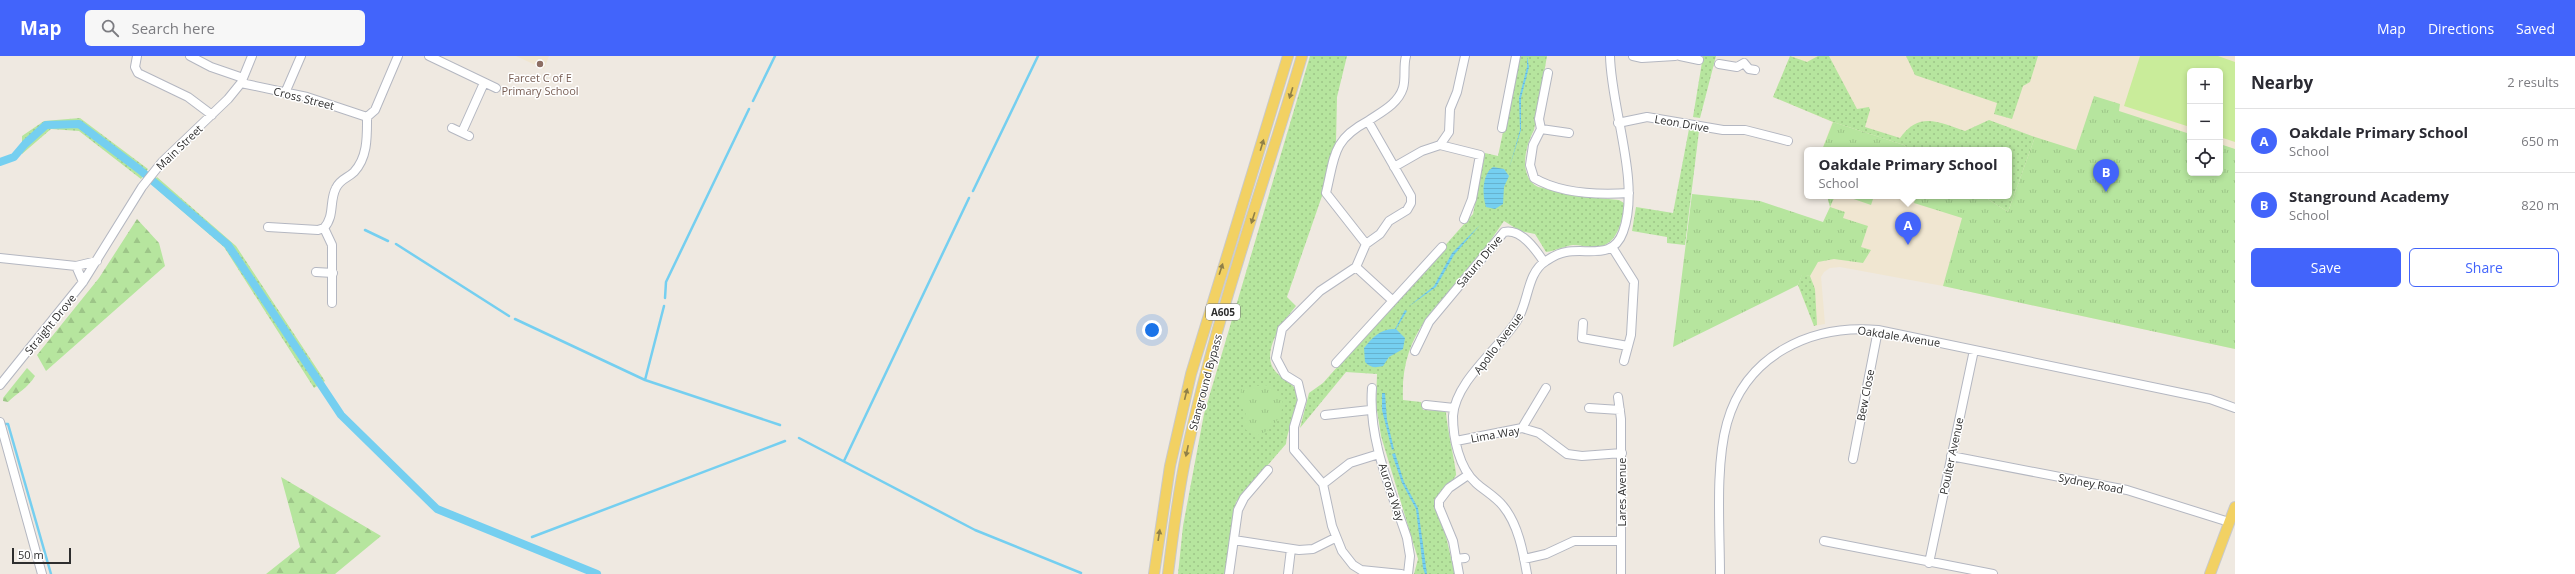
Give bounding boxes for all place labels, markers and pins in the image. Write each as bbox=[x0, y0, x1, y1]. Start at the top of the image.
marker: Farcet C of E Primary School bbox=[535, 59, 545, 69]
place label: Farcet C of E Primary School bbox=[501, 70, 579, 98]
pin: B bbox=[2093, 159, 2119, 192]
pin: A bbox=[1895, 212, 1921, 245]

